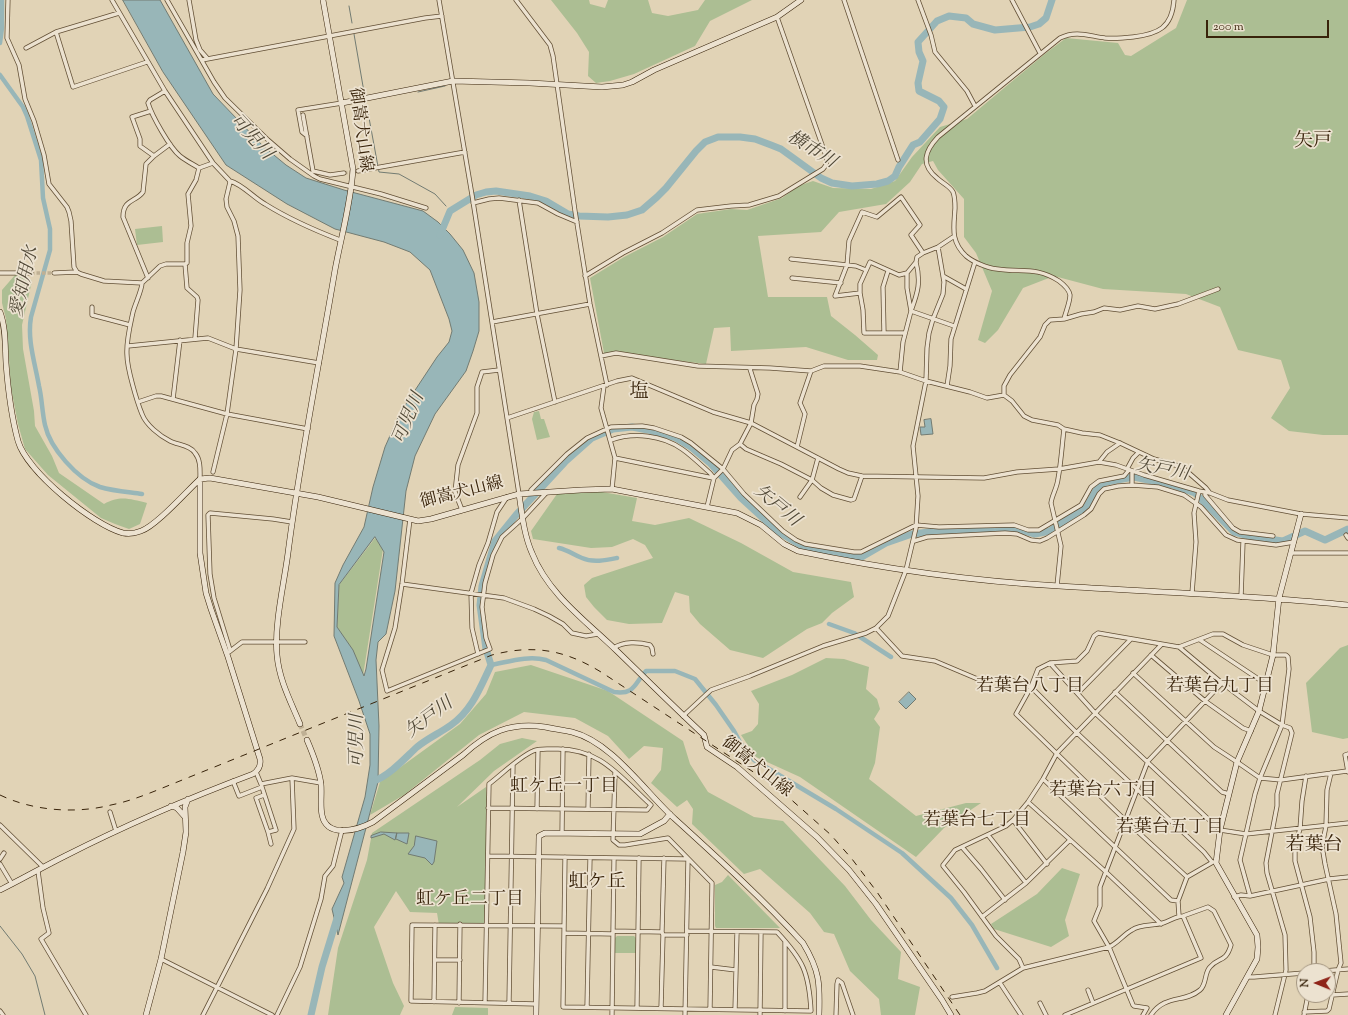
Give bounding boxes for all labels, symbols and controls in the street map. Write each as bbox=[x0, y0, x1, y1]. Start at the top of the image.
scale bar bbox=[1208, 12, 1331, 38]
text: 200 m bbox=[1213, 18, 1244, 36]
street label: 御嵩犬山線 bbox=[343, 86, 375, 174]
water label: 可児川 bbox=[224, 111, 276, 165]
water label: 横市川 bbox=[782, 128, 840, 174]
district label: 矢戸 bbox=[1294, 132, 1332, 154]
water label: 愛知用水 bbox=[7, 244, 45, 320]
district label: 塩 bbox=[630, 383, 648, 405]
water label: 可児川 bbox=[390, 390, 430, 448]
water label: 矢戸川 bbox=[1133, 455, 1191, 487]
street label: 御嵩犬山線 bbox=[418, 474, 506, 514]
water label: 矢戸川 bbox=[748, 481, 804, 533]
district label: 若葉台八丁目 bbox=[976, 677, 1084, 699]
district label: 若葉台九丁目 bbox=[1166, 677, 1274, 699]
water label: 矢戸川 bbox=[402, 694, 458, 744]
water label: 可児川 bbox=[348, 714, 370, 768]
street label: 御嵩犬山線 bbox=[717, 733, 795, 803]
district label: 虹ケ丘一丁目 bbox=[510, 777, 618, 799]
district label: 若葉台六丁目 bbox=[1049, 781, 1157, 803]
district label: 若葉台七丁目 bbox=[923, 811, 1031, 833]
district label: 若葉台五丁目 bbox=[1116, 818, 1224, 840]
district label: 若葉台 bbox=[1286, 836, 1342, 858]
district label: 虹ケ丘 bbox=[569, 873, 625, 895]
district label: 虹ケ丘二丁目 bbox=[416, 890, 524, 912]
north arrow bbox=[1296, 963, 1336, 1003]
text: N bbox=[1297, 978, 1313, 987]

